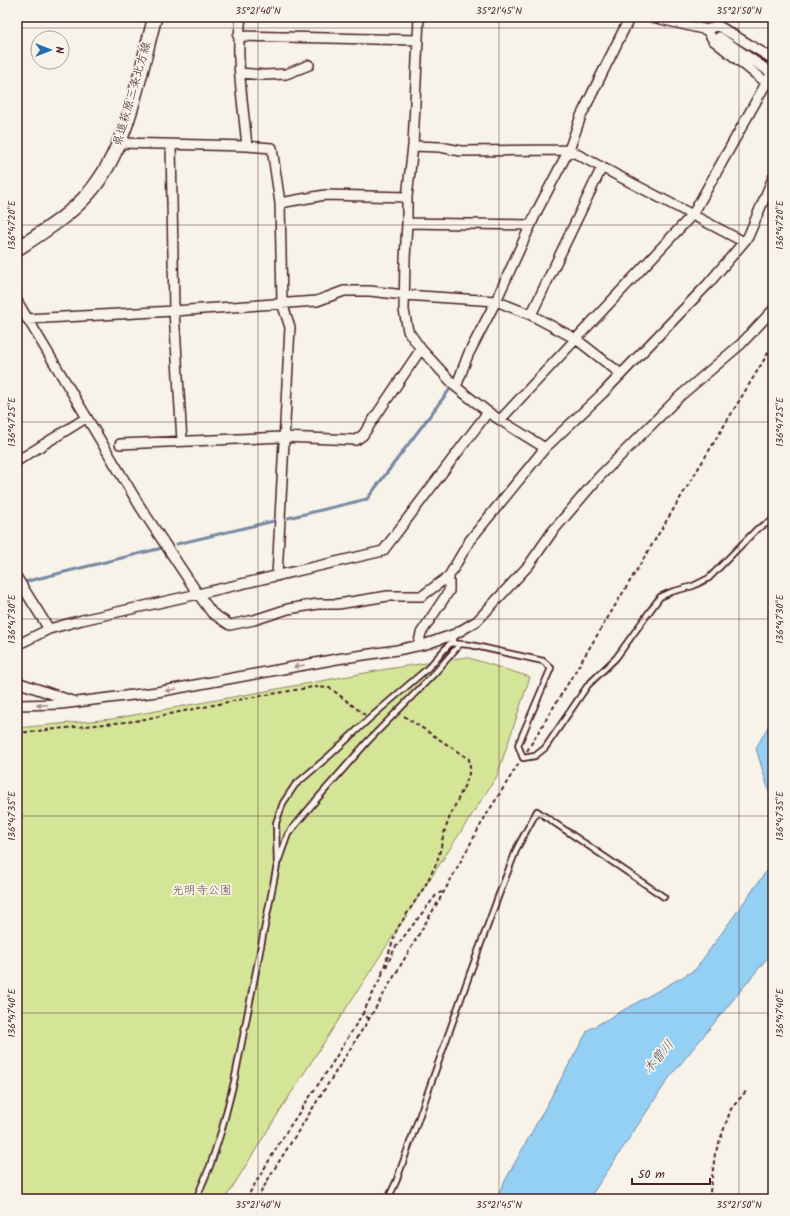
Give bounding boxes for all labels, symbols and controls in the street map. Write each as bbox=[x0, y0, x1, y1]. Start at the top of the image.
text: 35°21'40"N bbox=[235, 3, 281, 19]
text: 35°21'45"N bbox=[476, 3, 522, 19]
text: 35°21'50"N bbox=[716, 3, 762, 19]
north arrow bbox=[30, 30, 70, 70]
street label: 県道萩原三条北方線 bbox=[108, 39, 156, 149]
text: N bbox=[50, 47, 68, 54]
text: 136°47'20"E bbox=[4, 199, 20, 250]
text: 136°47'20"E bbox=[772, 199, 788, 250]
text: 136°47'25"E bbox=[4, 396, 20, 447]
text: 136°47'25"E bbox=[772, 396, 788, 447]
text: 136°47'30"E bbox=[4, 593, 20, 644]
text: 136°47'30"E bbox=[772, 593, 788, 644]
one-way arrow bbox=[293, 664, 305, 670]
one-way arrow bbox=[165, 687, 177, 693]
one-way arrow bbox=[35, 702, 48, 708]
text: 136°47'35"E bbox=[4, 790, 20, 841]
text: 136°47'35"E bbox=[772, 790, 788, 841]
park label: 光明寺公園 bbox=[172, 881, 232, 900]
text: 136°47'40"E bbox=[4, 987, 20, 1038]
text: 136°47'40"E bbox=[772, 987, 788, 1038]
water label: 木曽川 bbox=[638, 1035, 680, 1079]
scale bar bbox=[632, 1160, 710, 1186]
text: 50 m bbox=[638, 1165, 665, 1184]
text: 35°21'40"N bbox=[235, 1197, 281, 1213]
text: 35°21'45"N bbox=[476, 1197, 522, 1213]
text: 35°21'50"N bbox=[716, 1197, 762, 1213]

